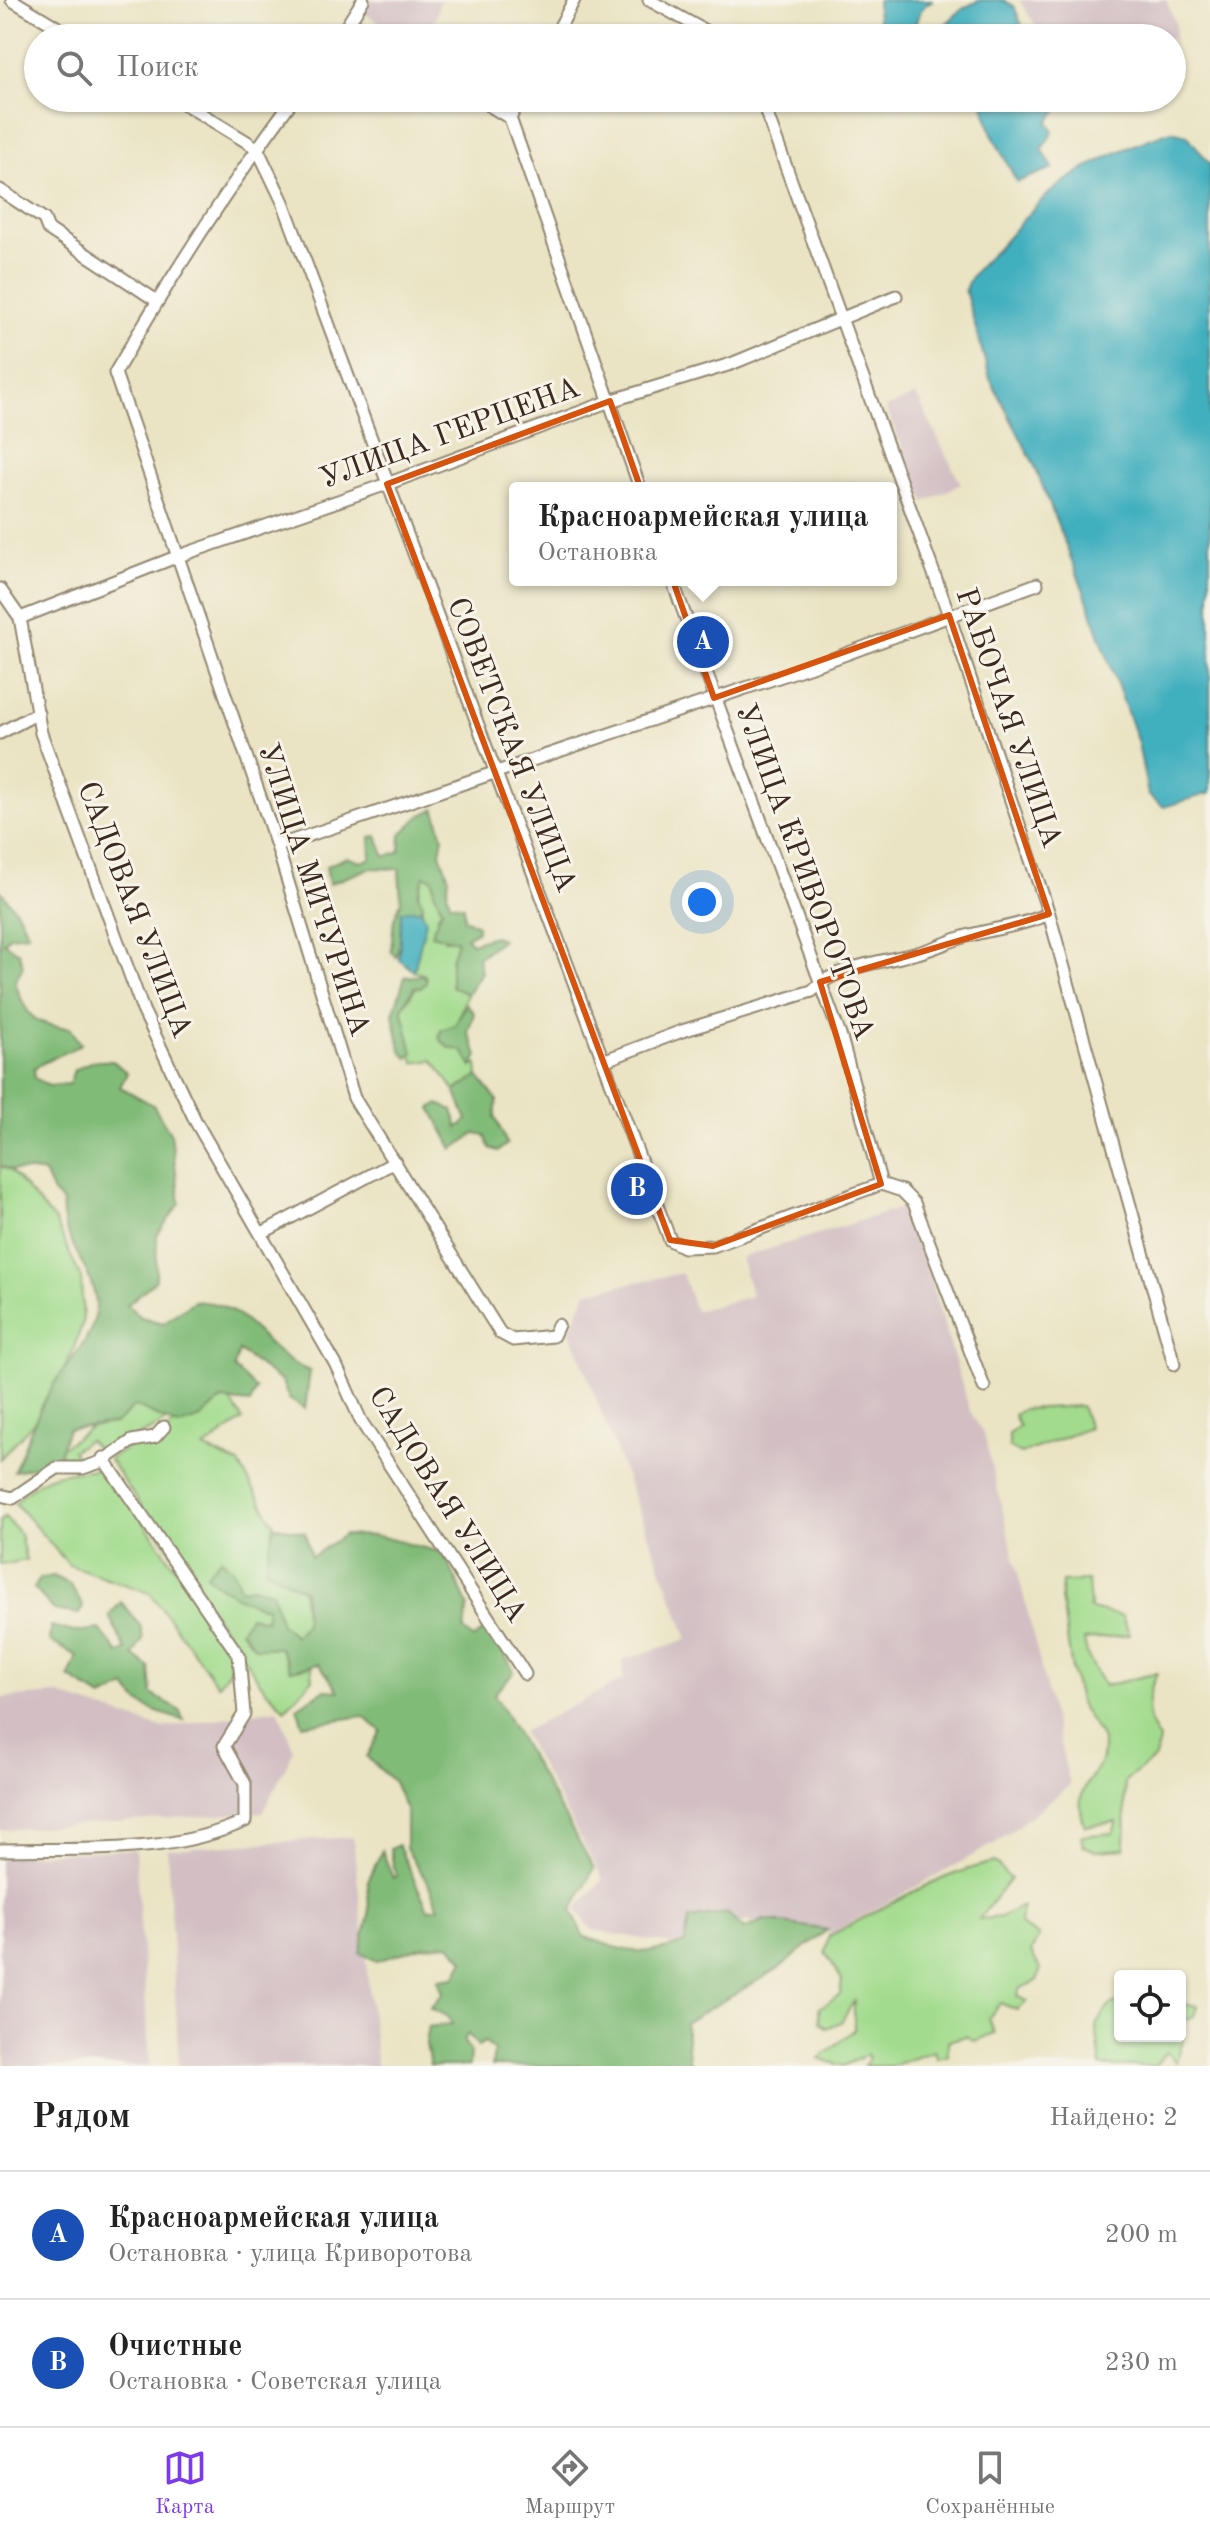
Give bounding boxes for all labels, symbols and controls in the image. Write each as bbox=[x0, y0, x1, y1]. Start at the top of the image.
search box bbox=[24, 24, 1186, 112]
icon: search bbox=[52, 46, 96, 90]
text: Поиск bbox=[116, 53, 199, 83]
street label: УЛИЦА ГЕРЦЕНА bbox=[316, 373, 584, 495]
popup bbox=[509, 482, 897, 586]
text: Красноармейская улица bbox=[537, 503, 869, 533]
text: Остановка bbox=[537, 540, 658, 566]
street label: РАБОЧАЯ УЛИЦА bbox=[949, 584, 1067, 852]
street label: СОВЕТСКАЯ УЛИЦА bbox=[441, 594, 581, 896]
pin: A bbox=[677, 612, 729, 672]
street label: УЛИЦА КРИВОРОТОВА bbox=[729, 700, 879, 1044]
street label: УЛИЦА МИЧУРИНА bbox=[252, 740, 375, 1040]
street label: САДОВАЯ УЛИЦА bbox=[71, 778, 197, 1042]
your location bbox=[682, 882, 722, 922]
pin: B bbox=[611, 1159, 663, 1219]
street label: САДОВАЯ УЛИЦА bbox=[362, 1382, 532, 1628]
map controls bbox=[1114, 1970, 1186, 2042]
button: locate bbox=[1114, 1970, 1186, 2042]
text: Рядом bbox=[32, 2101, 131, 2135]
text: Найдено: 2 bbox=[1049, 2105, 1178, 2131]
text: Красноармейская улица bbox=[108, 2204, 439, 2234]
text: A bbox=[48, 2222, 68, 2248]
text: 200 m bbox=[1105, 2222, 1178, 2248]
text: Остановка · улица Криворотова bbox=[108, 2241, 472, 2267]
text: Очистные bbox=[108, 2332, 242, 2362]
text: B bbox=[49, 2350, 67, 2376]
text: 230 m bbox=[1105, 2350, 1178, 2376]
text: Остановка · Советская улица bbox=[108, 2369, 442, 2395]
tab: Карта bbox=[155, 2446, 215, 2521]
tab: Маршрут bbox=[525, 2446, 615, 2521]
tab: Сохранённые bbox=[925, 2446, 1055, 2521]

